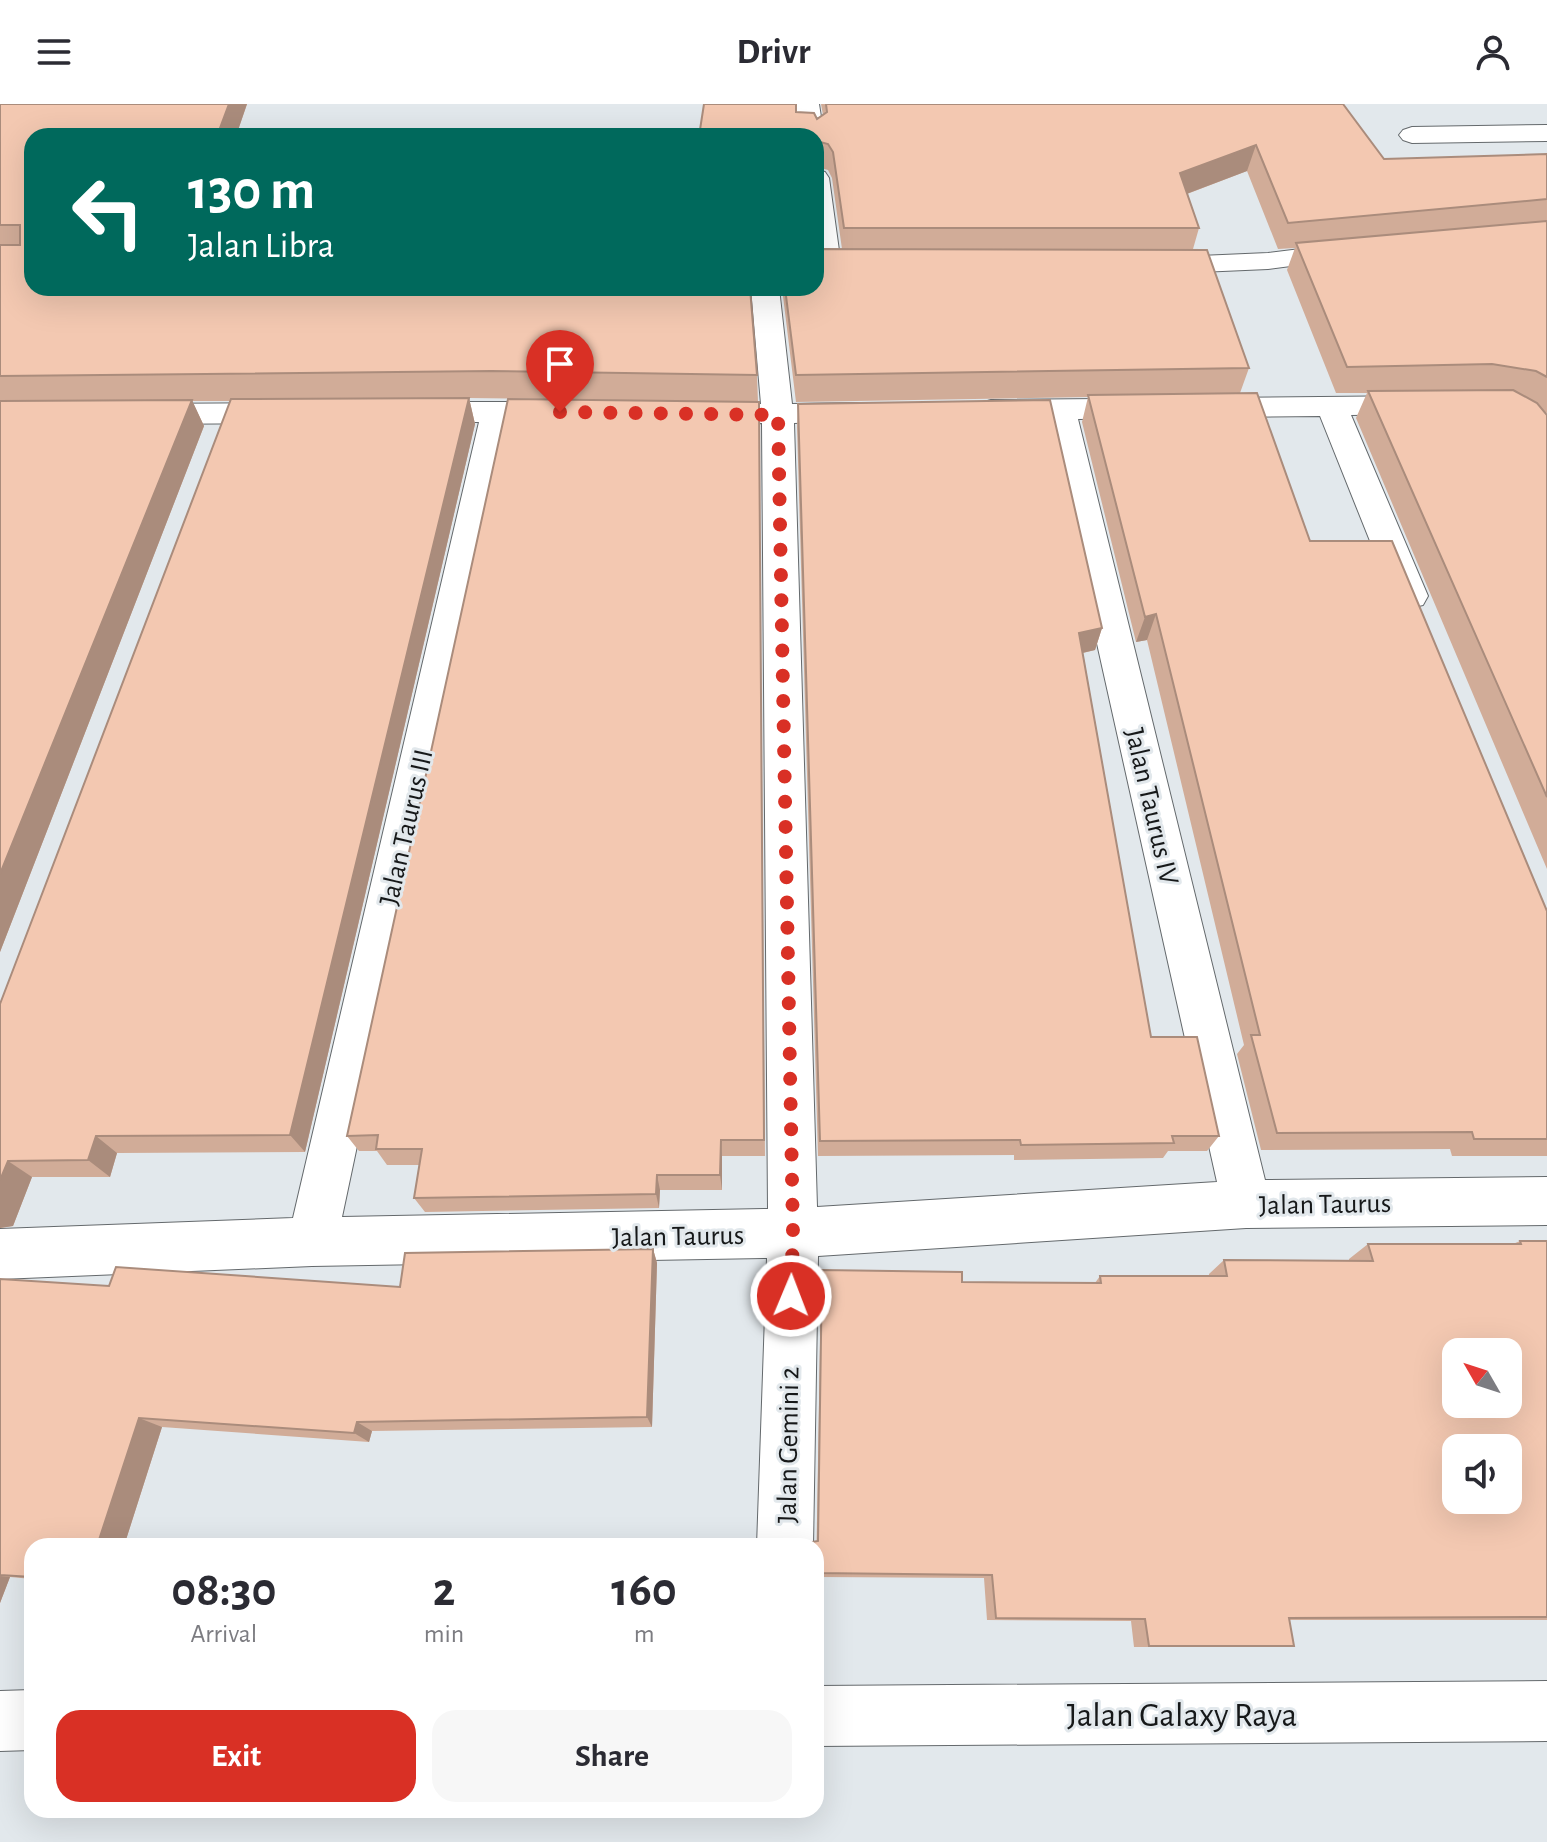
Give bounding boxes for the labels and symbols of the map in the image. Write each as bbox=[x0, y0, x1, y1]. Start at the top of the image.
pin bbox=[526, 330, 594, 412]
street label: Jalan Taurus IV bbox=[1119, 726, 1183, 888]
street label: Jalan Taurus III bbox=[375, 747, 439, 908]
street label: Jalan Taurus bbox=[1259, 1190, 1391, 1220]
street label: Jalan Taurus bbox=[612, 1222, 744, 1252]
position arrow bbox=[749, 1254, 833, 1338]
north arrow bbox=[1442, 1338, 1522, 1418]
street label: Jalan Gemini 2 bbox=[774, 1366, 804, 1524]
street label: Jalan Galaxy Raya bbox=[1067, 1699, 1297, 1733]

